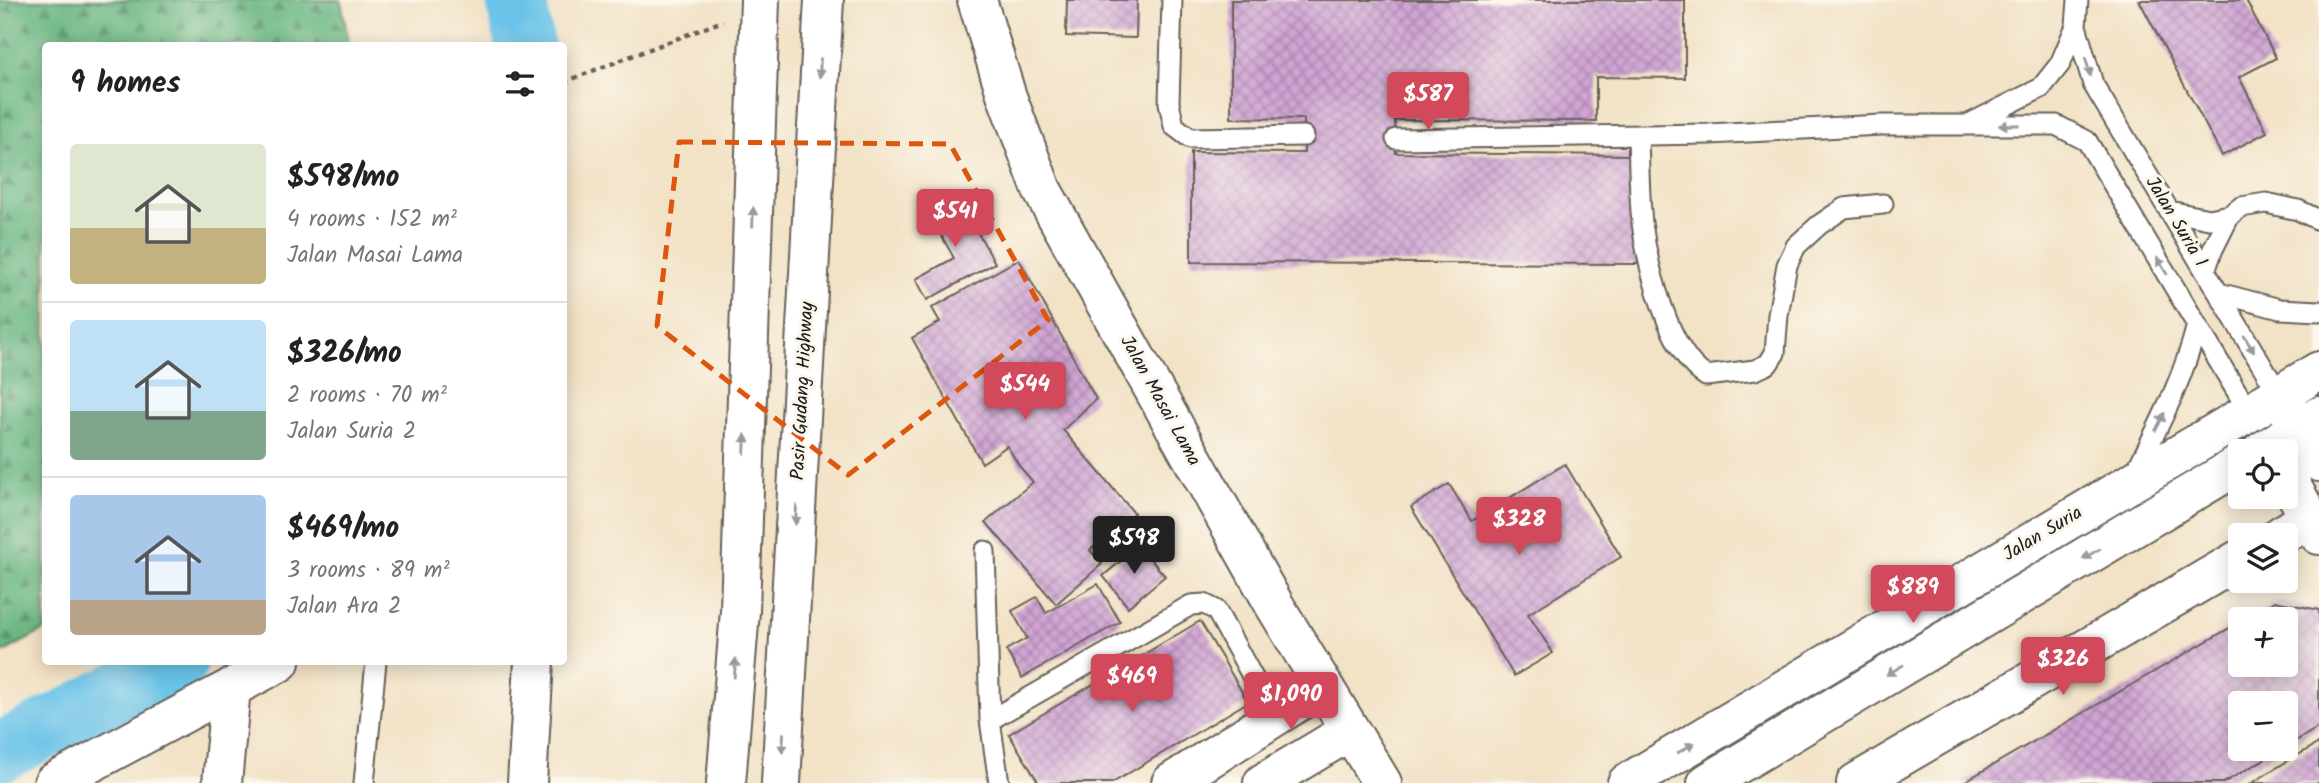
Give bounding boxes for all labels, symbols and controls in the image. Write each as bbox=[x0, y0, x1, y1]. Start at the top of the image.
one-way arrow bbox=[2083, 56, 2093, 77]
one-way arrow bbox=[815, 57, 826, 79]
text: 9 homes bbox=[70, 60, 181, 108]
icon: filters bbox=[501, 65, 539, 103]
pin: $587 bbox=[1387, 72, 1469, 132]
text: $587 bbox=[1403, 77, 1453, 113]
one-way arrow bbox=[1998, 119, 2020, 131]
text: $598/mo bbox=[287, 154, 400, 202]
street label: Jalan Suria 1 bbox=[2137, 171, 2215, 273]
icon: home bbox=[126, 172, 210, 256]
pin: $541 bbox=[914, 190, 996, 249]
text: $541 bbox=[933, 194, 977, 230]
text: 4 rooms · 152 m² bbox=[287, 202, 457, 238]
one-way arrow bbox=[748, 206, 759, 228]
text: Jalan Masai Lama bbox=[287, 238, 463, 274]
one-way arrow bbox=[2155, 257, 2168, 276]
street label: Pasir Gudang Highway bbox=[783, 300, 823, 481]
text: $326/mo bbox=[287, 330, 402, 378]
street label: Jalan Masai Lama bbox=[1112, 330, 1208, 472]
one-way arrow bbox=[2243, 334, 2255, 353]
icon: home bbox=[126, 348, 210, 432]
pin: $544 bbox=[984, 362, 1066, 422]
text: $544 bbox=[1000, 367, 1050, 403]
text: 2 rooms · 70 m² bbox=[287, 378, 447, 414]
one-way arrow bbox=[2155, 412, 2166, 432]
text: Jalan Suria 2 bbox=[287, 414, 416, 450]
one-way arrow bbox=[740, 433, 751, 455]
map controls bbox=[2228, 439, 2298, 761]
button: locate bbox=[2228, 439, 2298, 509]
pin: $328 bbox=[1478, 498, 1560, 557]
street label: Jalan Suria bbox=[1998, 498, 2088, 570]
text: $328 bbox=[1492, 502, 1546, 538]
text: $469/mo bbox=[287, 505, 399, 553]
one-way arrow bbox=[790, 505, 801, 527]
pin: $598 bbox=[1093, 516, 1175, 576]
text: $598 bbox=[1109, 521, 1159, 557]
icon: home bbox=[126, 523, 210, 607]
button: layers bbox=[2228, 523, 2298, 593]
one-way arrow bbox=[2081, 548, 2100, 560]
text: 3 rooms · 89 m² bbox=[287, 553, 450, 589]
pin: $889 bbox=[1872, 566, 1954, 625]
text: $889 bbox=[1887, 570, 1939, 606]
text: Jalan Ara 2 bbox=[287, 589, 401, 625]
button: + bbox=[2228, 607, 2298, 677]
pin: $326 bbox=[2022, 638, 2104, 697]
text: $326 bbox=[2037, 642, 2089, 678]
pin: $469 bbox=[1091, 654, 1173, 714]
one-way arrow bbox=[730, 656, 741, 678]
text: $469 bbox=[1107, 659, 1157, 695]
one-way arrow bbox=[1886, 664, 1905, 677]
pin: $1,090 bbox=[1234, 672, 1348, 732]
text: $1,090 bbox=[1260, 677, 1322, 713]
button: − bbox=[2228, 691, 2298, 761]
one-way arrow bbox=[778, 732, 789, 754]
one-way arrow bbox=[1676, 742, 1695, 754]

